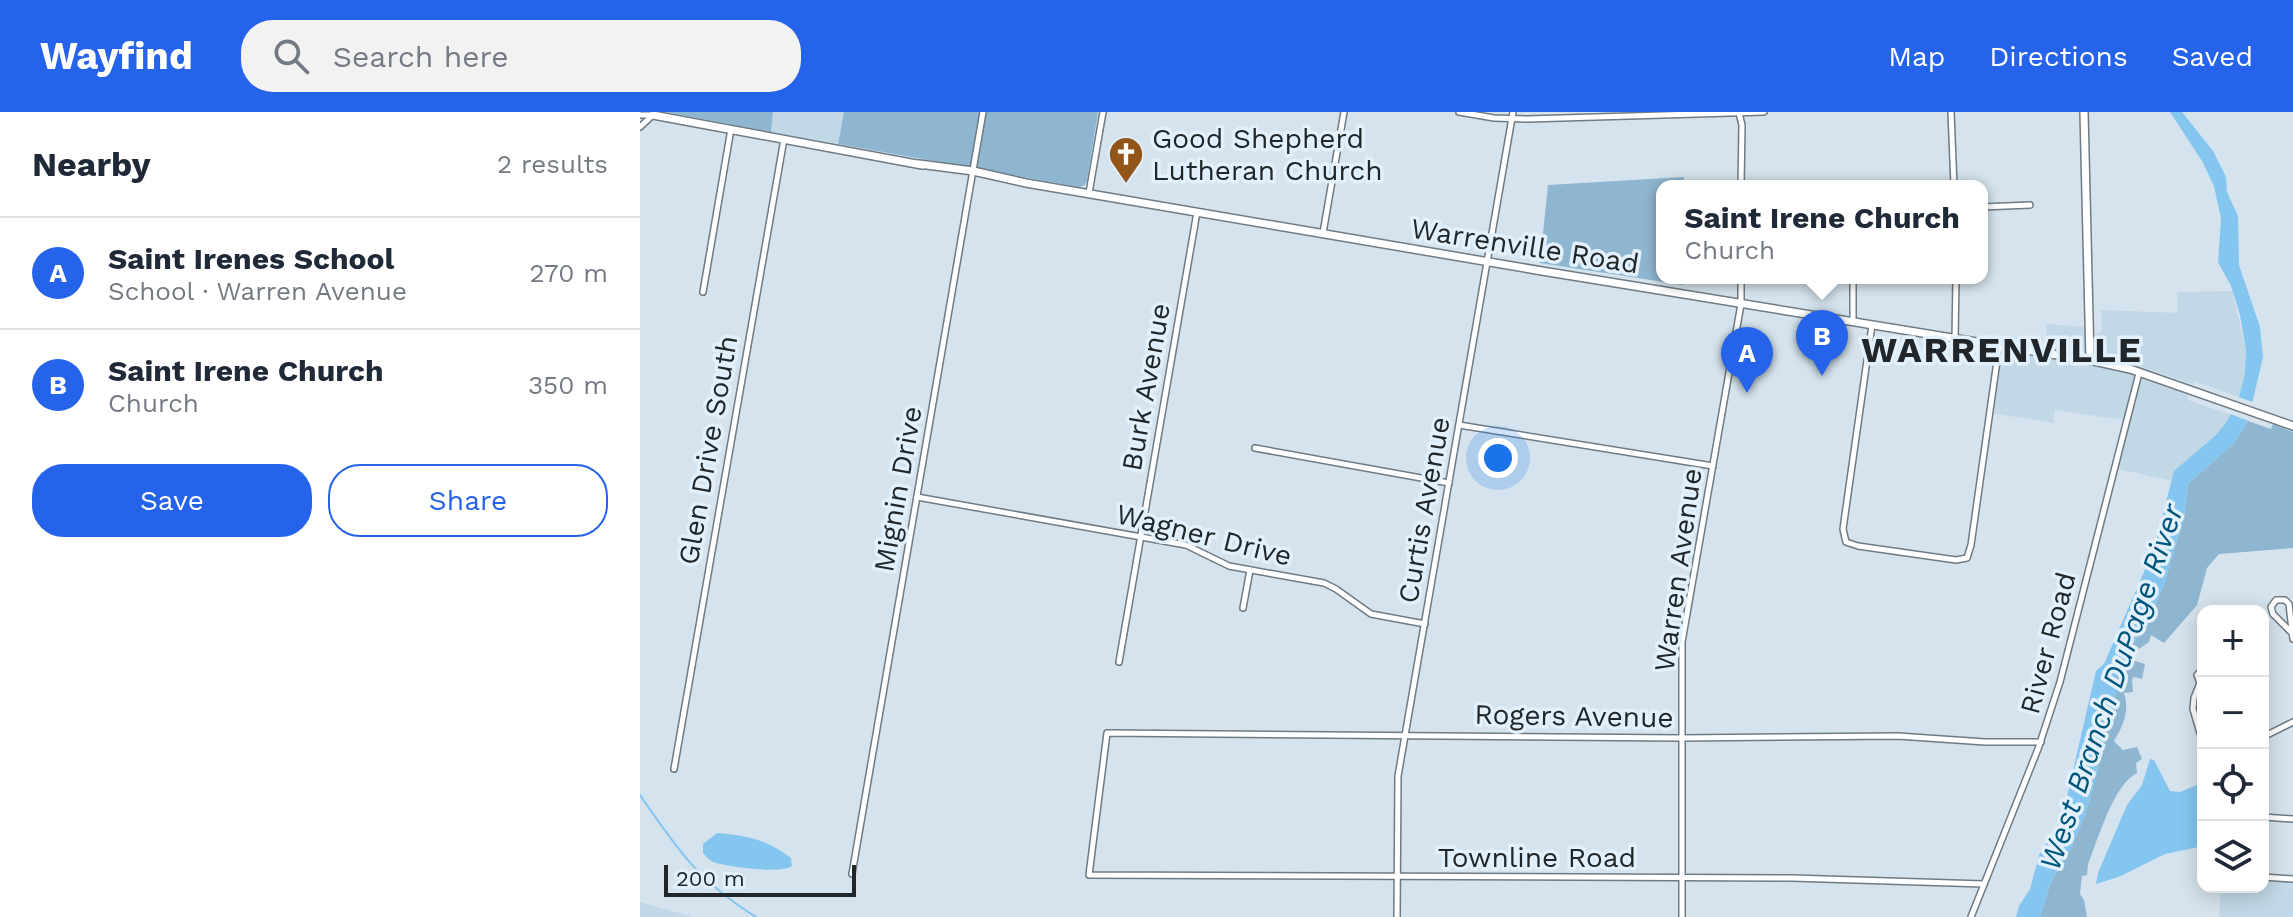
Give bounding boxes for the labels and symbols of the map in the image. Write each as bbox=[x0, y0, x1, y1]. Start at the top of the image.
place label: Good Shepherd Lutheran Church bbox=[1152, 122, 1383, 187]
church icon: Good Shepherd Lutheran Church bbox=[1107, 135, 1145, 185]
street label: Warrenville Road bbox=[1409, 212, 1641, 280]
street label: Burk Avenue bbox=[1115, 301, 1177, 473]
pin: B bbox=[1796, 310, 1848, 376]
pin: A bbox=[1721, 327, 1773, 393]
district label: WARRENVILLE bbox=[1861, 329, 2143, 371]
street label: Glen Drive South bbox=[672, 333, 744, 567]
street label: Mignin Drive bbox=[867, 404, 929, 574]
street label: Curtis Avenue bbox=[1391, 414, 1457, 606]
your location bbox=[1478, 438, 1518, 478]
street label: Warren Avenue bbox=[1647, 466, 1709, 674]
street label: Wagner Drive bbox=[1113, 497, 1295, 573]
water label: West Branch DuPage River bbox=[2032, 498, 2191, 875]
street label: River Road bbox=[2013, 569, 2083, 717]
street label: Rogers Avenue bbox=[1474, 698, 1674, 734]
street label: Townline Road bbox=[1438, 841, 1636, 874]
scale bar bbox=[664, 861, 856, 897]

